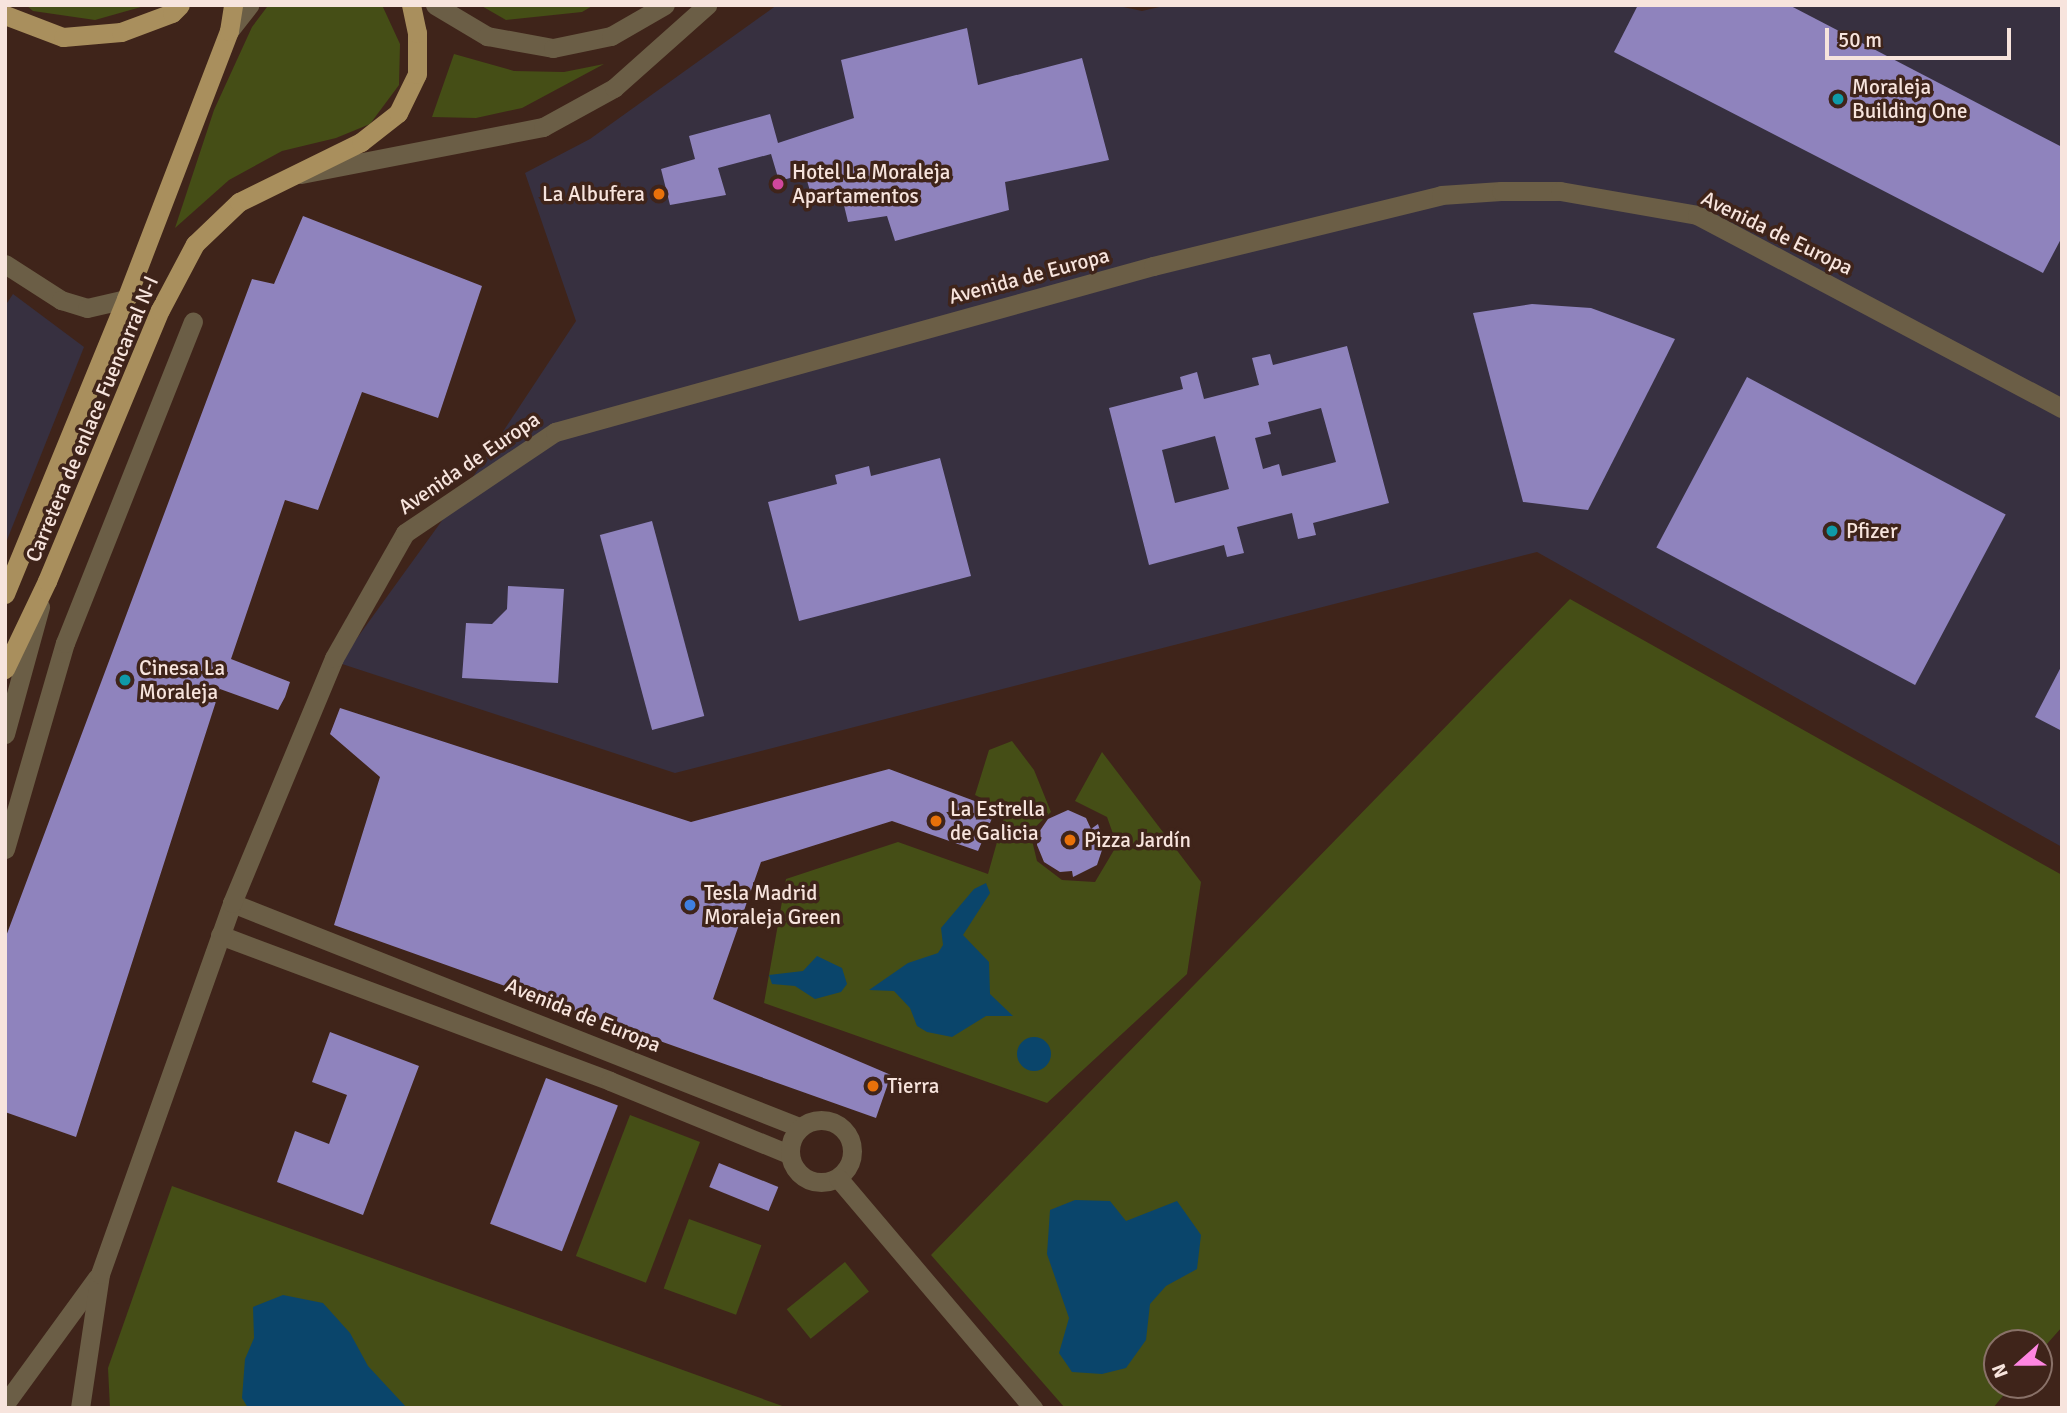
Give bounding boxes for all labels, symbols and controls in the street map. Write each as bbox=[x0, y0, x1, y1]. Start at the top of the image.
scale bar bbox=[1829, 14, 2014, 58]
text: 50 m bbox=[1838, 27, 1882, 53]
place label: Moraleja Building One bbox=[1852, 74, 1968, 124]
marker: Moraleja Building One bbox=[1830, 91, 1846, 107]
place label: Hotel La Moraleja Apartamentos bbox=[792, 159, 950, 209]
marker: Hotel La Moraleja Apartamentos bbox=[770, 176, 786, 192]
place label: La Albufera bbox=[542, 181, 645, 207]
street label: Avenida de Europa bbox=[1697, 185, 1857, 281]
marker: La Albufera bbox=[651, 186, 667, 202]
street label: Avenida de Europa bbox=[946, 242, 1112, 310]
street label: Carretera de enlace Fuencarral N-I bbox=[20, 272, 164, 566]
street label: Avenida de Europa bbox=[393, 406, 545, 520]
place label: Pfizer bbox=[1846, 518, 1898, 544]
marker: Pfizer bbox=[1824, 523, 1840, 539]
place label: Cinesa La Moraleja bbox=[139, 655, 225, 705]
marker: Cinesa La Moraleja bbox=[117, 672, 133, 688]
place label: La Estrella de Galicia bbox=[950, 796, 1045, 846]
marker: La Estrella de Galicia bbox=[928, 813, 944, 829]
place label: Pizza Jardín bbox=[1084, 827, 1191, 853]
marker: Pizza Jardín bbox=[1062, 832, 1078, 848]
place label: Tesla Madrid Moraleja Green bbox=[704, 880, 841, 930]
marker: Tesla Madrid Moraleja Green bbox=[682, 897, 698, 913]
street label: Avenida de Europa bbox=[502, 972, 664, 1058]
place label: Tierra bbox=[887, 1073, 939, 1099]
marker: Tierra bbox=[865, 1078, 881, 1094]
north arrow bbox=[1983, 1329, 2053, 1399]
text: N bbox=[1987, 1360, 2014, 1381]

